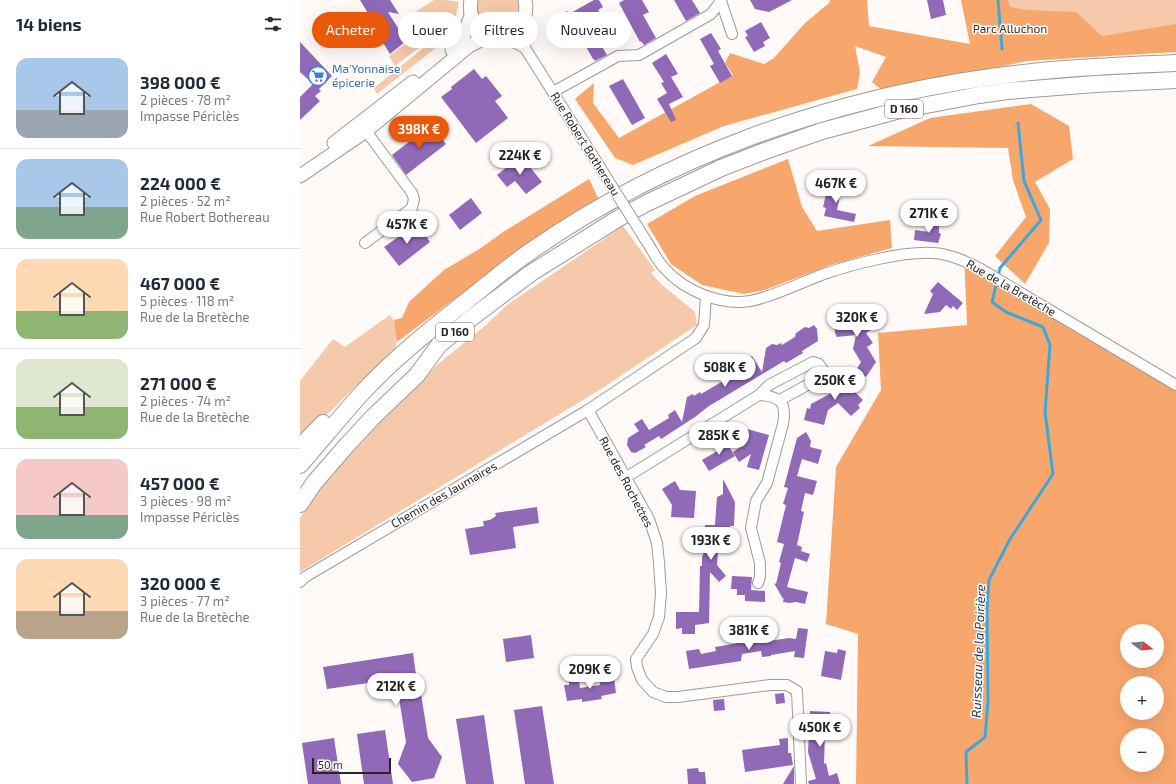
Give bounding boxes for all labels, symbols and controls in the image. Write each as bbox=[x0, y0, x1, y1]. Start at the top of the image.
chip: Acheter bbox=[312, 12, 390, 48]
chip: Louer bbox=[398, 12, 462, 48]
chip: Filtres bbox=[470, 12, 538, 48]
chip: Nouveau bbox=[546, 12, 631, 48]
icon: filters bbox=[262, 13, 284, 35]
text: 14 biens bbox=[16, 14, 81, 34]
park label: Parc Alluchon bbox=[973, 21, 1047, 35]
place label: Ma'Yonnaise épicerie bbox=[332, 61, 400, 89]
supermarket icon: Ma'Yonnaise épicerie bbox=[307, 65, 329, 87]
text: 398 000 € bbox=[140, 72, 221, 92]
icon: home bbox=[48, 74, 96, 122]
street label: Rue Robert Bothereau bbox=[548, 89, 623, 198]
text: 2 pièces · 78 m² bbox=[140, 92, 231, 108]
road number: D 160 bbox=[885, 100, 923, 118]
text: Impasse Périclès bbox=[140, 108, 239, 124]
pin: 398K € bbox=[386, 116, 452, 150]
text: 398K € bbox=[398, 121, 440, 137]
pin: 224K € bbox=[487, 142, 553, 176]
text: 224K € bbox=[499, 147, 541, 163]
pin: 467K € bbox=[803, 170, 869, 204]
text: 224 000 € bbox=[140, 173, 221, 193]
icon: home bbox=[48, 175, 96, 223]
text: 467K € bbox=[815, 175, 857, 191]
text: 2 pièces · 52 m² bbox=[140, 193, 231, 209]
pin: 271K € bbox=[896, 200, 962, 234]
text: 271K € bbox=[909, 205, 949, 221]
text: Rue Robert Bothereau bbox=[140, 209, 270, 225]
pin: 457K € bbox=[374, 211, 440, 245]
text: 457K € bbox=[386, 216, 428, 232]
street label: Rue de la Bretèche bbox=[964, 256, 1059, 318]
text: 467 000 € bbox=[140, 273, 220, 293]
icon: home bbox=[48, 275, 96, 323]
text: 5 pièces · 118 m² bbox=[140, 293, 234, 309]
pin: 320K € bbox=[824, 304, 890, 338]
text: Rue de la Bretèche bbox=[140, 309, 249, 325]
text: 320K € bbox=[836, 309, 878, 325]
road number: D 160 bbox=[436, 323, 474, 341]
pin: 508K € bbox=[692, 354, 758, 388]
text: 508K € bbox=[704, 359, 746, 375]
pin: 250K € bbox=[802, 367, 868, 401]
text: 250K € bbox=[814, 372, 856, 388]
text: 271 000 € bbox=[140, 373, 217, 393]
icon: home bbox=[48, 375, 96, 423]
text: 2 pièces · 74 m² bbox=[140, 393, 231, 409]
text: Rue de la Bretèche bbox=[140, 409, 249, 425]
pin: 285K € bbox=[686, 422, 752, 456]
text: 285K € bbox=[698, 427, 740, 443]
street label: Rue des Rochettes bbox=[597, 434, 657, 529]
street label: Chemin des Jaumaires bbox=[388, 458, 499, 530]
text: 457 000 € bbox=[140, 473, 220, 493]
icon: home bbox=[48, 475, 96, 523]
text: 3 pièces · 98 m² bbox=[140, 493, 232, 509]
text: Impasse Périclès bbox=[140, 509, 239, 525]
pin: 193K € bbox=[678, 527, 744, 561]
text: 193K € bbox=[691, 532, 731, 548]
text: 320 000 € bbox=[140, 573, 221, 593]
icon: home bbox=[48, 575, 96, 623]
water label: Ruisseau de la Poirière bbox=[968, 584, 988, 718]
text: 3 pièces · 77 m² bbox=[140, 593, 230, 609]
text: Rue de la Bretèche bbox=[140, 609, 249, 625]
pin: 381K € bbox=[716, 617, 782, 651]
text: 381K € bbox=[729, 622, 769, 638]
north arrow bbox=[1120, 624, 1164, 668]
map controls bbox=[1120, 624, 1164, 772]
pin: 209K € bbox=[557, 656, 623, 690]
text: 209K € bbox=[569, 661, 611, 677]
pin: 212K € bbox=[363, 673, 429, 707]
button: + bbox=[1120, 676, 1164, 720]
text: 212K € bbox=[376, 678, 416, 694]
pin: 450K € bbox=[787, 714, 853, 748]
text: 450K € bbox=[799, 719, 841, 735]
button: − bbox=[1120, 728, 1164, 772]
scale bar bbox=[312, 756, 391, 775]
text: 50 m bbox=[318, 758, 343, 771]

